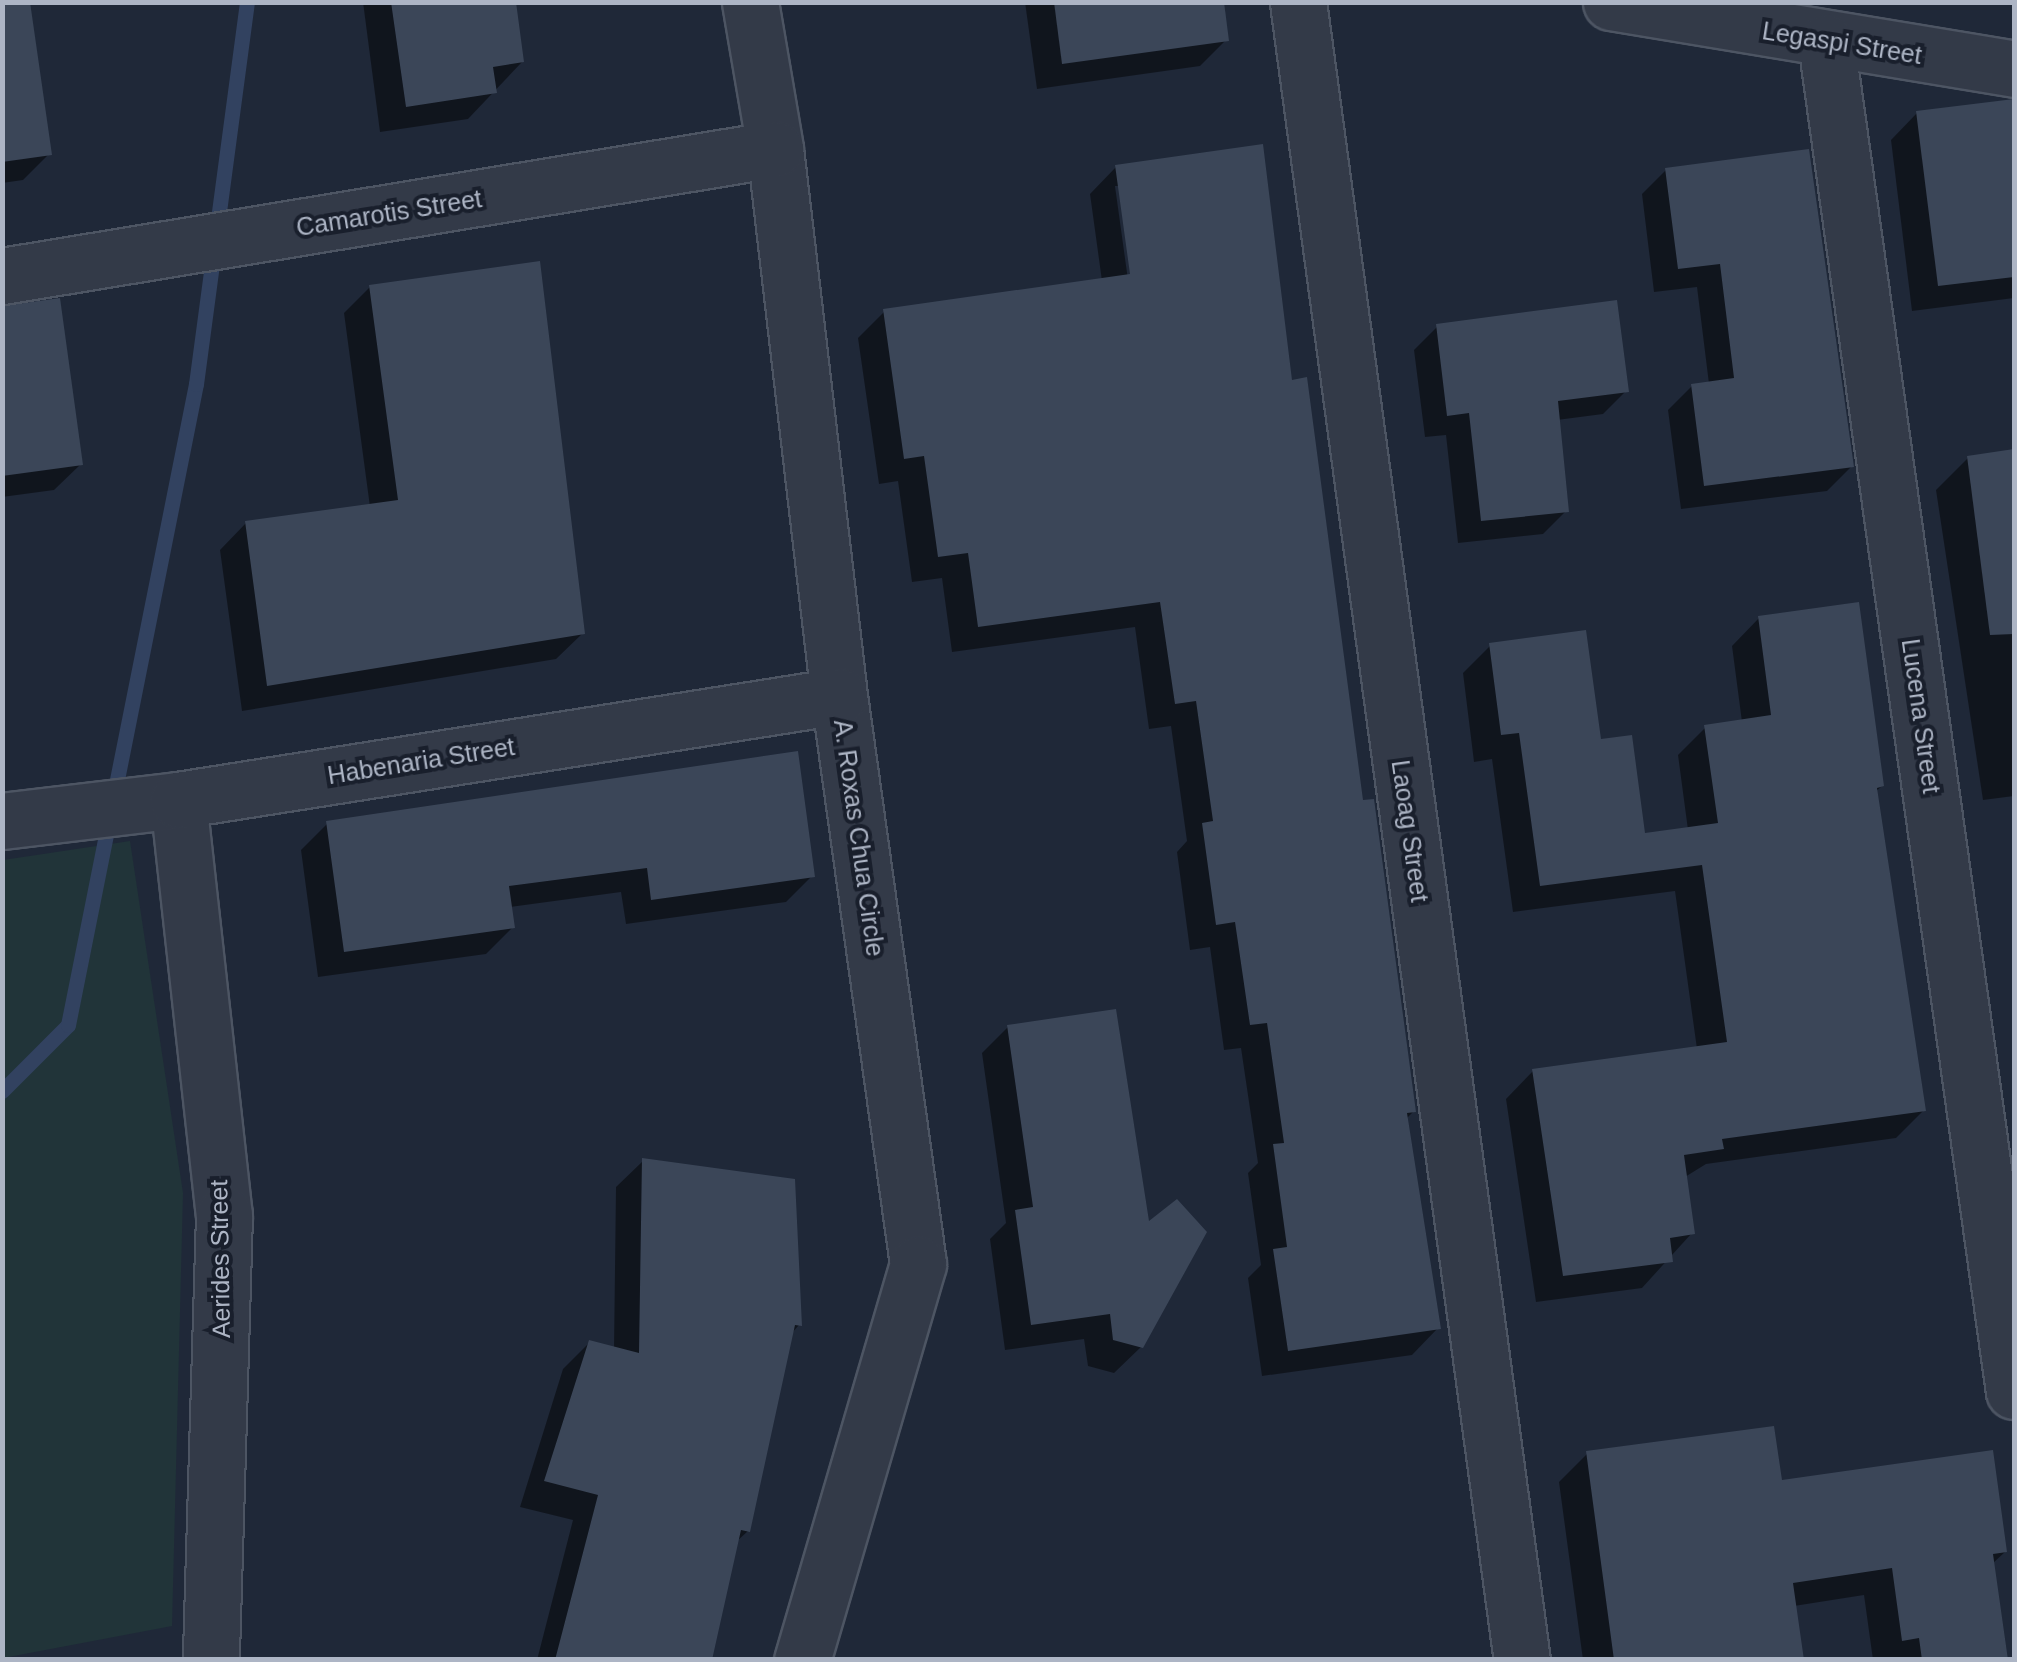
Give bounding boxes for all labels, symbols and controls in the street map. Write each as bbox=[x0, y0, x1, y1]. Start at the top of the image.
street label: Legaspi Street bbox=[1760, 16, 1924, 70]
street label: Camarotis Street bbox=[294, 184, 484, 242]
street label: Lucena Street bbox=[1895, 637, 1947, 795]
street label: A. Roxas Chua Circle bbox=[828, 718, 890, 958]
street label: Habenaria Street bbox=[325, 731, 517, 791]
street label: Laoag Street bbox=[1385, 758, 1435, 904]
street label: Aerides Street bbox=[204, 1180, 236, 1338]

